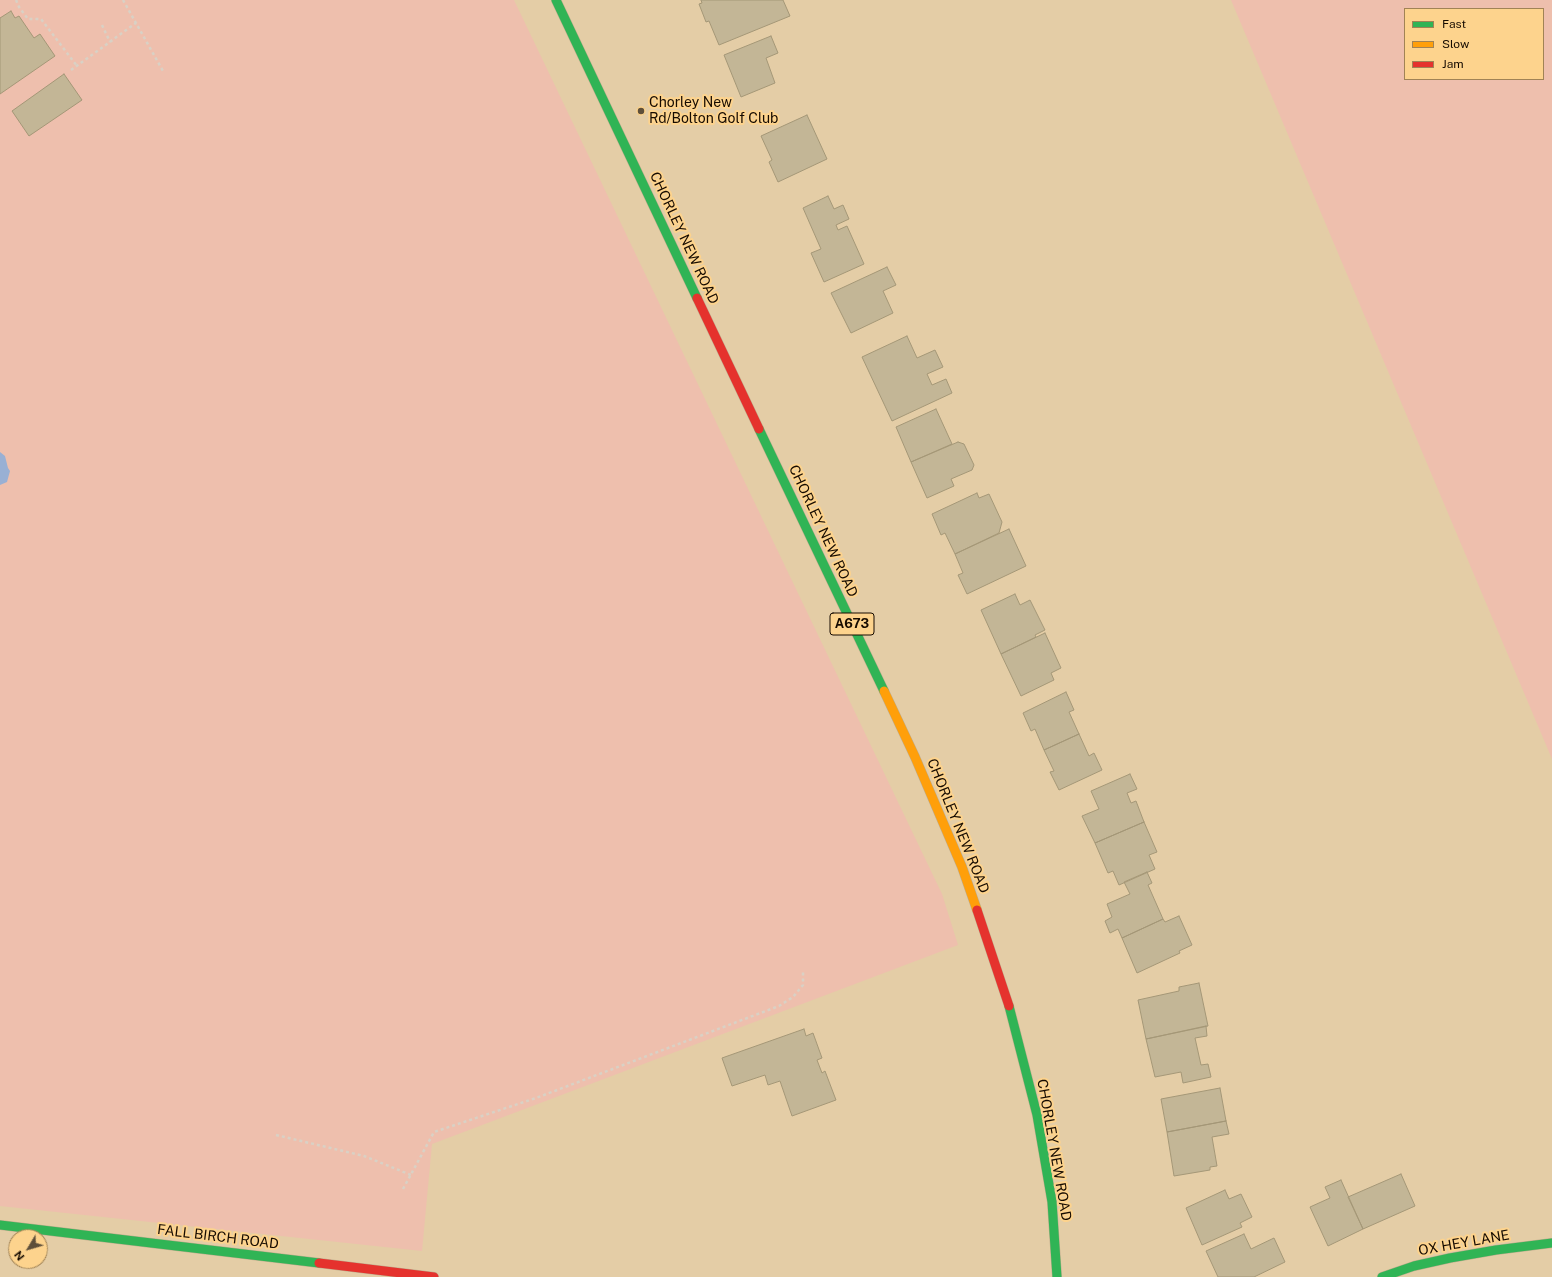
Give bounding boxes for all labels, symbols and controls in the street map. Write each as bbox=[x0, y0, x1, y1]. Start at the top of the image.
legend bbox=[1404, 8, 1544, 80]
text: Fast bbox=[1442, 17, 1466, 31]
text: Slow bbox=[1442, 37, 1469, 51]
text: Jam bbox=[1442, 57, 1464, 71]
place label: Chorley New Rd/Bolton Golf Club bbox=[649, 95, 778, 128]
marker: Chorley New Rd/Bolton Golf Club bbox=[636, 106, 646, 116]
street label: CHORLEY NEW ROAD bbox=[646, 169, 722, 307]
street label: CHORLEY NEW ROAD bbox=[785, 462, 861, 600]
road number: A673 bbox=[830, 613, 874, 635]
street label: CHORLEY NEW ROAD bbox=[923, 756, 993, 896]
street label: CHORLEY NEW ROAD bbox=[1033, 1078, 1075, 1222]
street label: FALL BIRCH ROAD bbox=[156, 1221, 280, 1253]
street label: OX HEY LANE bbox=[1417, 1227, 1511, 1259]
north arrow bbox=[8, 1229, 48, 1269]
text: N bbox=[12, 1249, 27, 1263]

